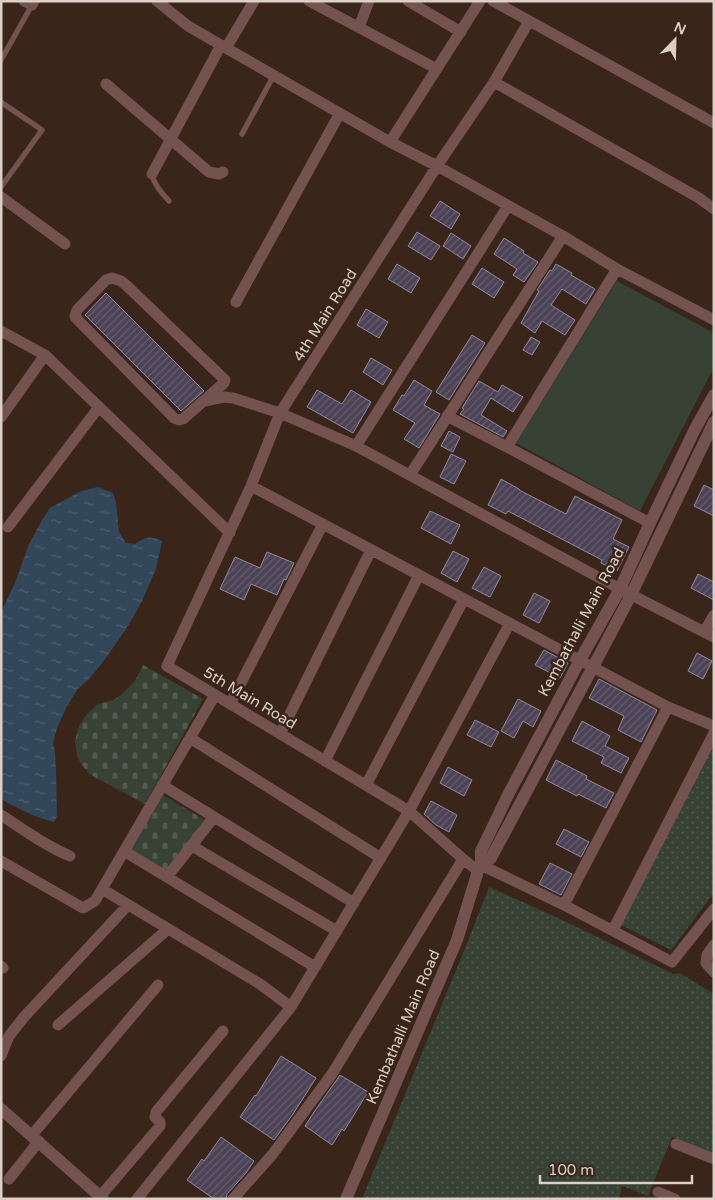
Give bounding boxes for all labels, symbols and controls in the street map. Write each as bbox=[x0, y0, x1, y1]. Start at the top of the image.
north arrow bbox=[650, 15, 700, 65]
text: N bbox=[671, 18, 688, 39]
street label: 4th Main Road bbox=[289, 265, 361, 365]
street label: Kembathalli Main Road bbox=[534, 545, 628, 699]
street label: 5th Main Road bbox=[200, 663, 300, 733]
street label: Kembathalli Main Road bbox=[362, 947, 444, 1107]
scale bar bbox=[540, 1152, 692, 1184]
text: 100 m bbox=[548, 1161, 594, 1179]

